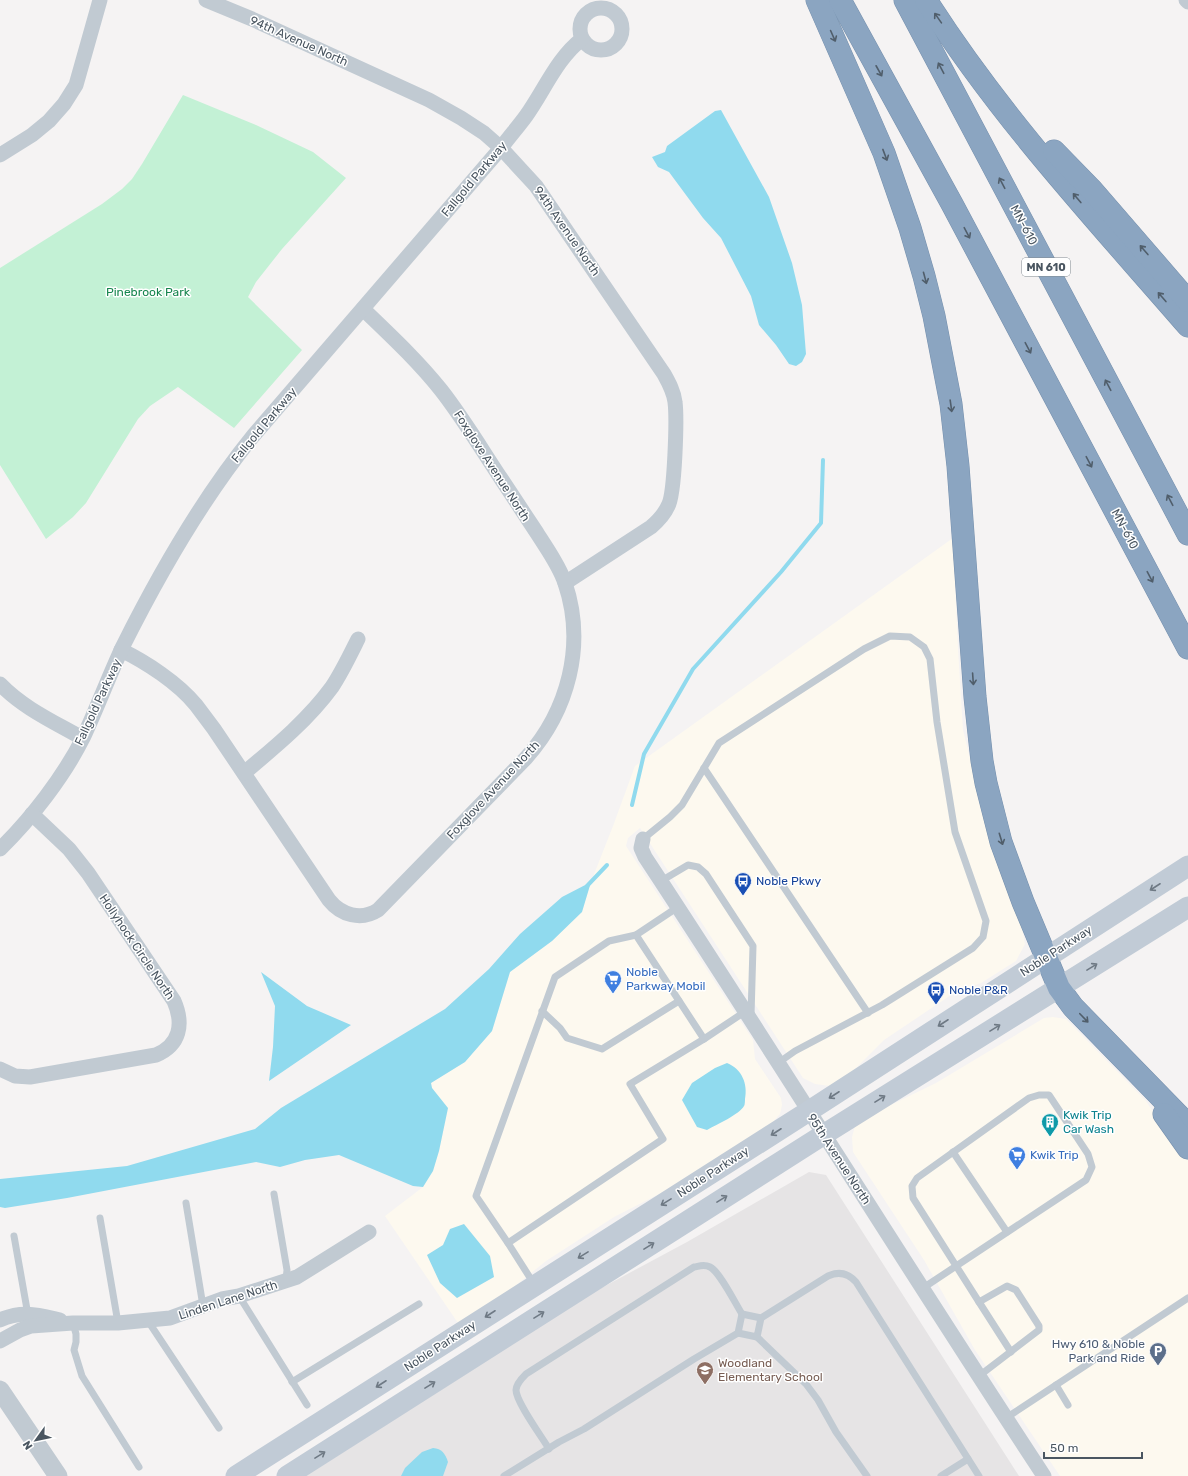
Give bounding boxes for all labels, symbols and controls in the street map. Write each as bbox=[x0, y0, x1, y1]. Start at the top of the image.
street label: 94th Avenue North bbox=[248, 13, 350, 69]
one-way arrow bbox=[934, 13, 942, 24]
one-way arrow bbox=[830, 29, 837, 41]
one-way arrow bbox=[937, 63, 944, 75]
one-way arrow bbox=[875, 65, 883, 77]
street label: Fallgold Parkway bbox=[439, 138, 510, 219]
one-way arrow bbox=[881, 148, 889, 160]
one-way arrow bbox=[998, 178, 1005, 190]
street label: 94th Avenue North bbox=[531, 184, 603, 278]
one-way arrow bbox=[1073, 193, 1082, 204]
street label: MN-610 bbox=[1008, 203, 1040, 247]
one-way arrow bbox=[964, 227, 971, 239]
one-way arrow bbox=[1140, 245, 1149, 255]
road number: MN 610 bbox=[1022, 258, 1070, 276]
one-way arrow bbox=[921, 272, 929, 285]
park label: Pinebrook Park bbox=[106, 285, 191, 299]
one-way arrow bbox=[1158, 291, 1167, 302]
one-way arrow bbox=[1025, 341, 1032, 353]
one-way arrow bbox=[1104, 379, 1112, 391]
street label: Fallgold Parkway bbox=[229, 384, 300, 465]
one-way arrow bbox=[947, 399, 955, 412]
street label: Foxglove Avenue North bbox=[451, 408, 533, 524]
one-way arrow bbox=[1086, 456, 1093, 468]
one-way arrow bbox=[1165, 494, 1173, 506]
street label: MN-610 bbox=[1109, 507, 1141, 551]
one-way arrow bbox=[1147, 571, 1155, 583]
street label: Fallgold Parkway bbox=[72, 656, 124, 747]
one-way arrow bbox=[970, 673, 977, 686]
street label: Foxglove Avenue North bbox=[444, 738, 542, 842]
one-way arrow bbox=[997, 833, 1005, 845]
bus stop icon: Noble Pkwy bbox=[733, 871, 753, 896]
place label: Noble Pkwy bbox=[756, 874, 821, 888]
one-way arrow bbox=[1150, 883, 1161, 891]
street label: Hollyhock Circle North bbox=[97, 892, 177, 1002]
street label: Noble Parkway bbox=[1018, 922, 1095, 979]
one-way arrow bbox=[1087, 963, 1098, 972]
place label: Noble Parkway Mobil bbox=[626, 965, 706, 993]
supermarket icon: Noble Parkway Mobil bbox=[603, 969, 623, 994]
bus stop icon: Noble P&R bbox=[926, 980, 946, 1005]
place label: Noble P&R bbox=[949, 983, 1008, 997]
one-way arrow bbox=[1079, 1013, 1089, 1023]
one-way arrow bbox=[937, 1020, 949, 1028]
one-way arrow bbox=[989, 1024, 1000, 1032]
one-way arrow bbox=[829, 1090, 840, 1099]
one-way arrow bbox=[874, 1095, 886, 1103]
place label: Kwik Trip Car Wash bbox=[1063, 1108, 1114, 1136]
street label: 95th Avenue North bbox=[804, 1111, 874, 1207]
building icon: Kwik Trip Car Wash bbox=[1040, 1112, 1060, 1137]
one-way arrow bbox=[770, 1129, 782, 1137]
street label: Noble Parkway bbox=[675, 1143, 752, 1200]
supermarket icon: Kwik Trip bbox=[1007, 1145, 1027, 1170]
place label: Kwik Trip bbox=[1030, 1148, 1079, 1162]
one-way arrow bbox=[716, 1195, 728, 1203]
one-way arrow bbox=[660, 1199, 672, 1207]
one-way arrow bbox=[643, 1241, 655, 1249]
one-way arrow bbox=[578, 1251, 589, 1259]
street label: Linden Lane North bbox=[177, 1277, 279, 1323]
one-way arrow bbox=[485, 1310, 496, 1318]
one-way arrow bbox=[533, 1311, 545, 1319]
street label: Noble Parkway bbox=[402, 1317, 479, 1374]
place label: Hwy 610 & Noble Park and Ride bbox=[1052, 1337, 1145, 1365]
parking icon: Hwy 610 & Noble Park and Ride bbox=[1148, 1341, 1168, 1366]
place label: Woodland Elementary School bbox=[718, 1356, 823, 1384]
school or university icon: Woodland Elementary School bbox=[695, 1360, 715, 1385]
one-way arrow bbox=[376, 1380, 387, 1388]
one-way arrow bbox=[424, 1381, 436, 1389]
north arrow bbox=[16, 1420, 56, 1460]
scale bar bbox=[1044, 1434, 1142, 1460]
text: N bbox=[20, 1438, 36, 1452]
text: 50 m bbox=[1050, 1441, 1078, 1455]
one-way arrow bbox=[314, 1451, 325, 1459]

